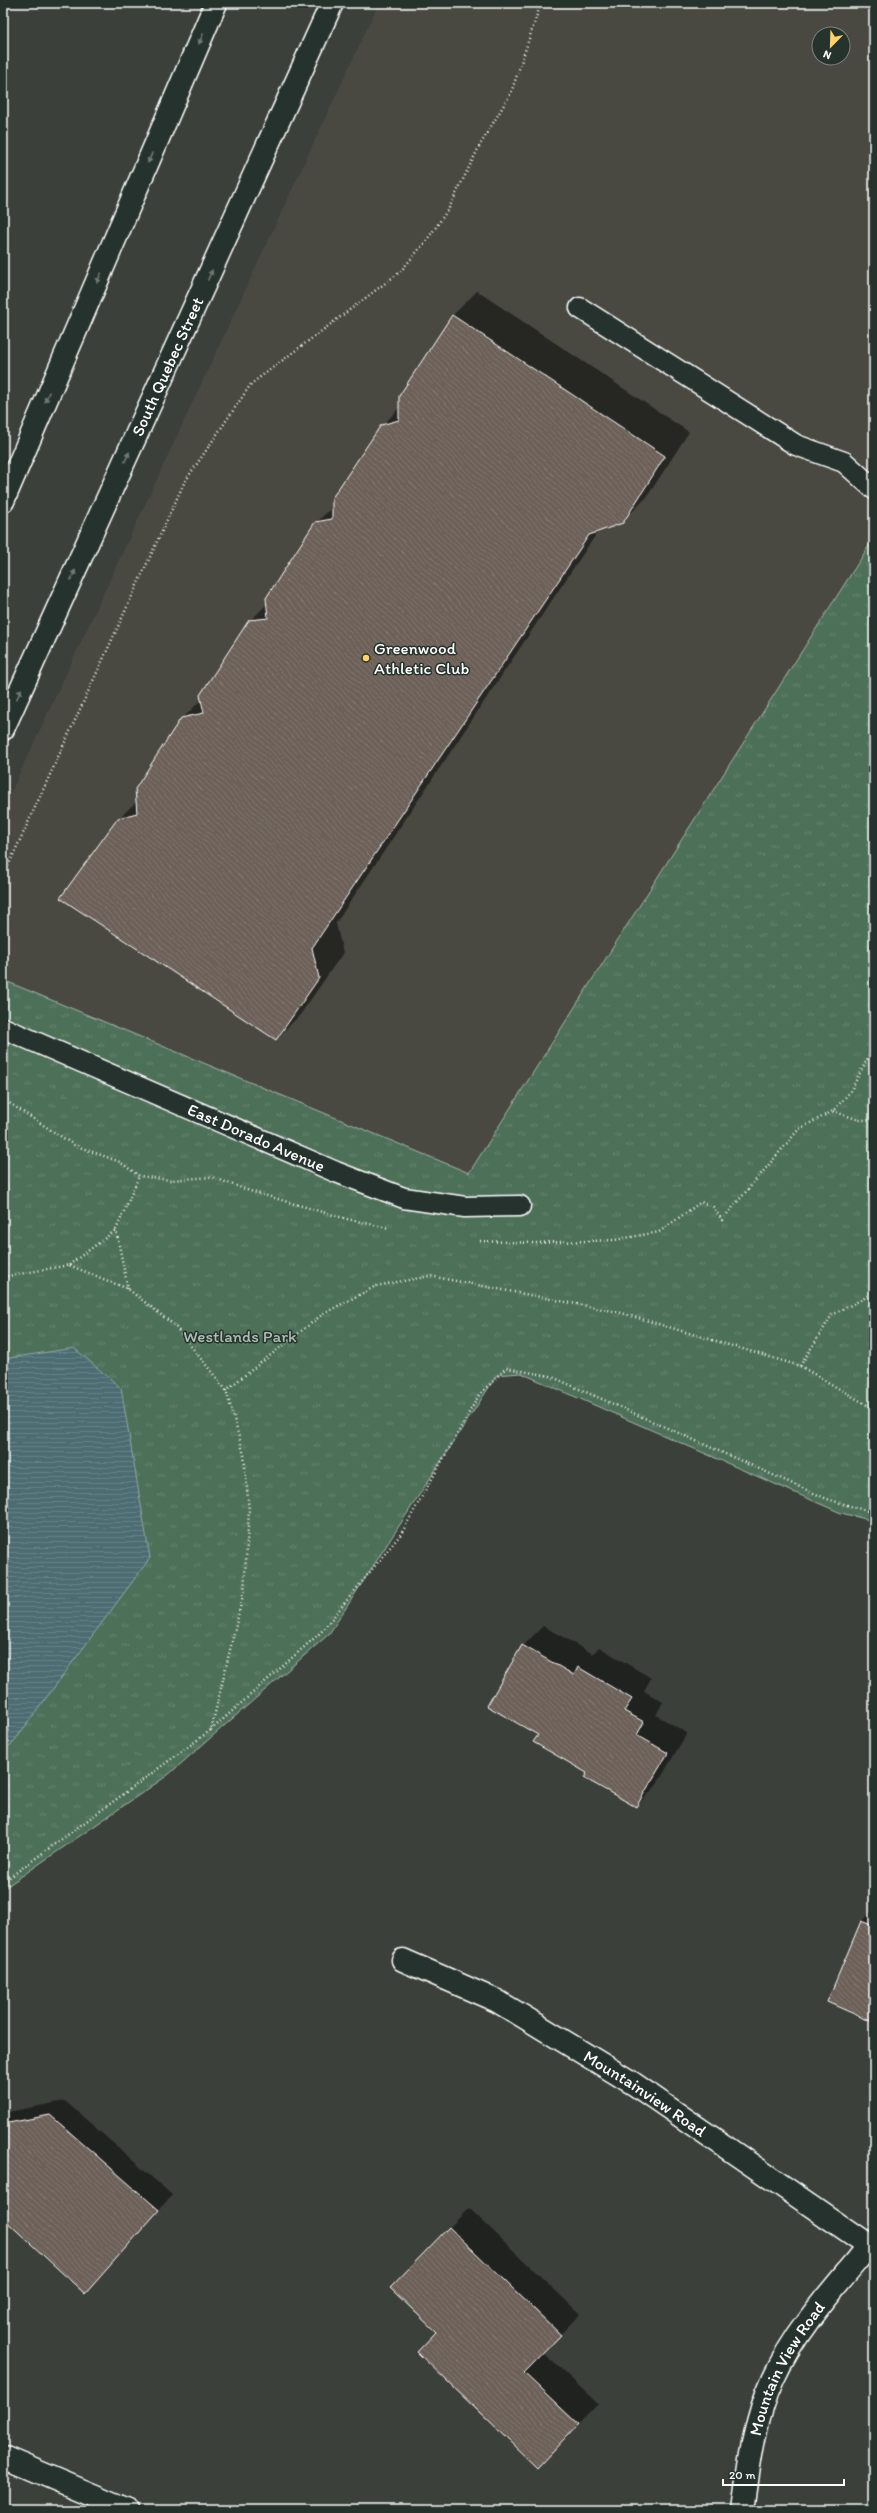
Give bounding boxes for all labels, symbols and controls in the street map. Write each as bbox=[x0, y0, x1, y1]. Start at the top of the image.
north arrow bbox=[811, 26, 851, 66]
one-way arrow bbox=[198, 33, 204, 44]
text: N bbox=[821, 47, 833, 62]
one-way arrow bbox=[146, 153, 152, 165]
one-way arrow bbox=[206, 269, 213, 281]
one-way arrow bbox=[95, 272, 101, 284]
street label: South Quebec Street bbox=[127, 294, 207, 439]
one-way arrow bbox=[44, 392, 50, 404]
one-way arrow bbox=[124, 451, 130, 463]
one-way arrow bbox=[70, 570, 76, 581]
place label: Greenwood Athletic Club bbox=[374, 638, 469, 678]
marker: Greenwood Athletic Club bbox=[361, 653, 371, 663]
one-way arrow bbox=[16, 688, 22, 699]
street label: East Dorado Avenue bbox=[185, 1099, 328, 1176]
park label: Westlands Park bbox=[183, 1326, 297, 1346]
street label: Mountainview Road bbox=[580, 2046, 711, 2141]
street label: Mountain View Road bbox=[745, 2298, 829, 2438]
scale bar bbox=[723, 2461, 844, 2487]
text: 20 m bbox=[729, 2468, 756, 2482]

